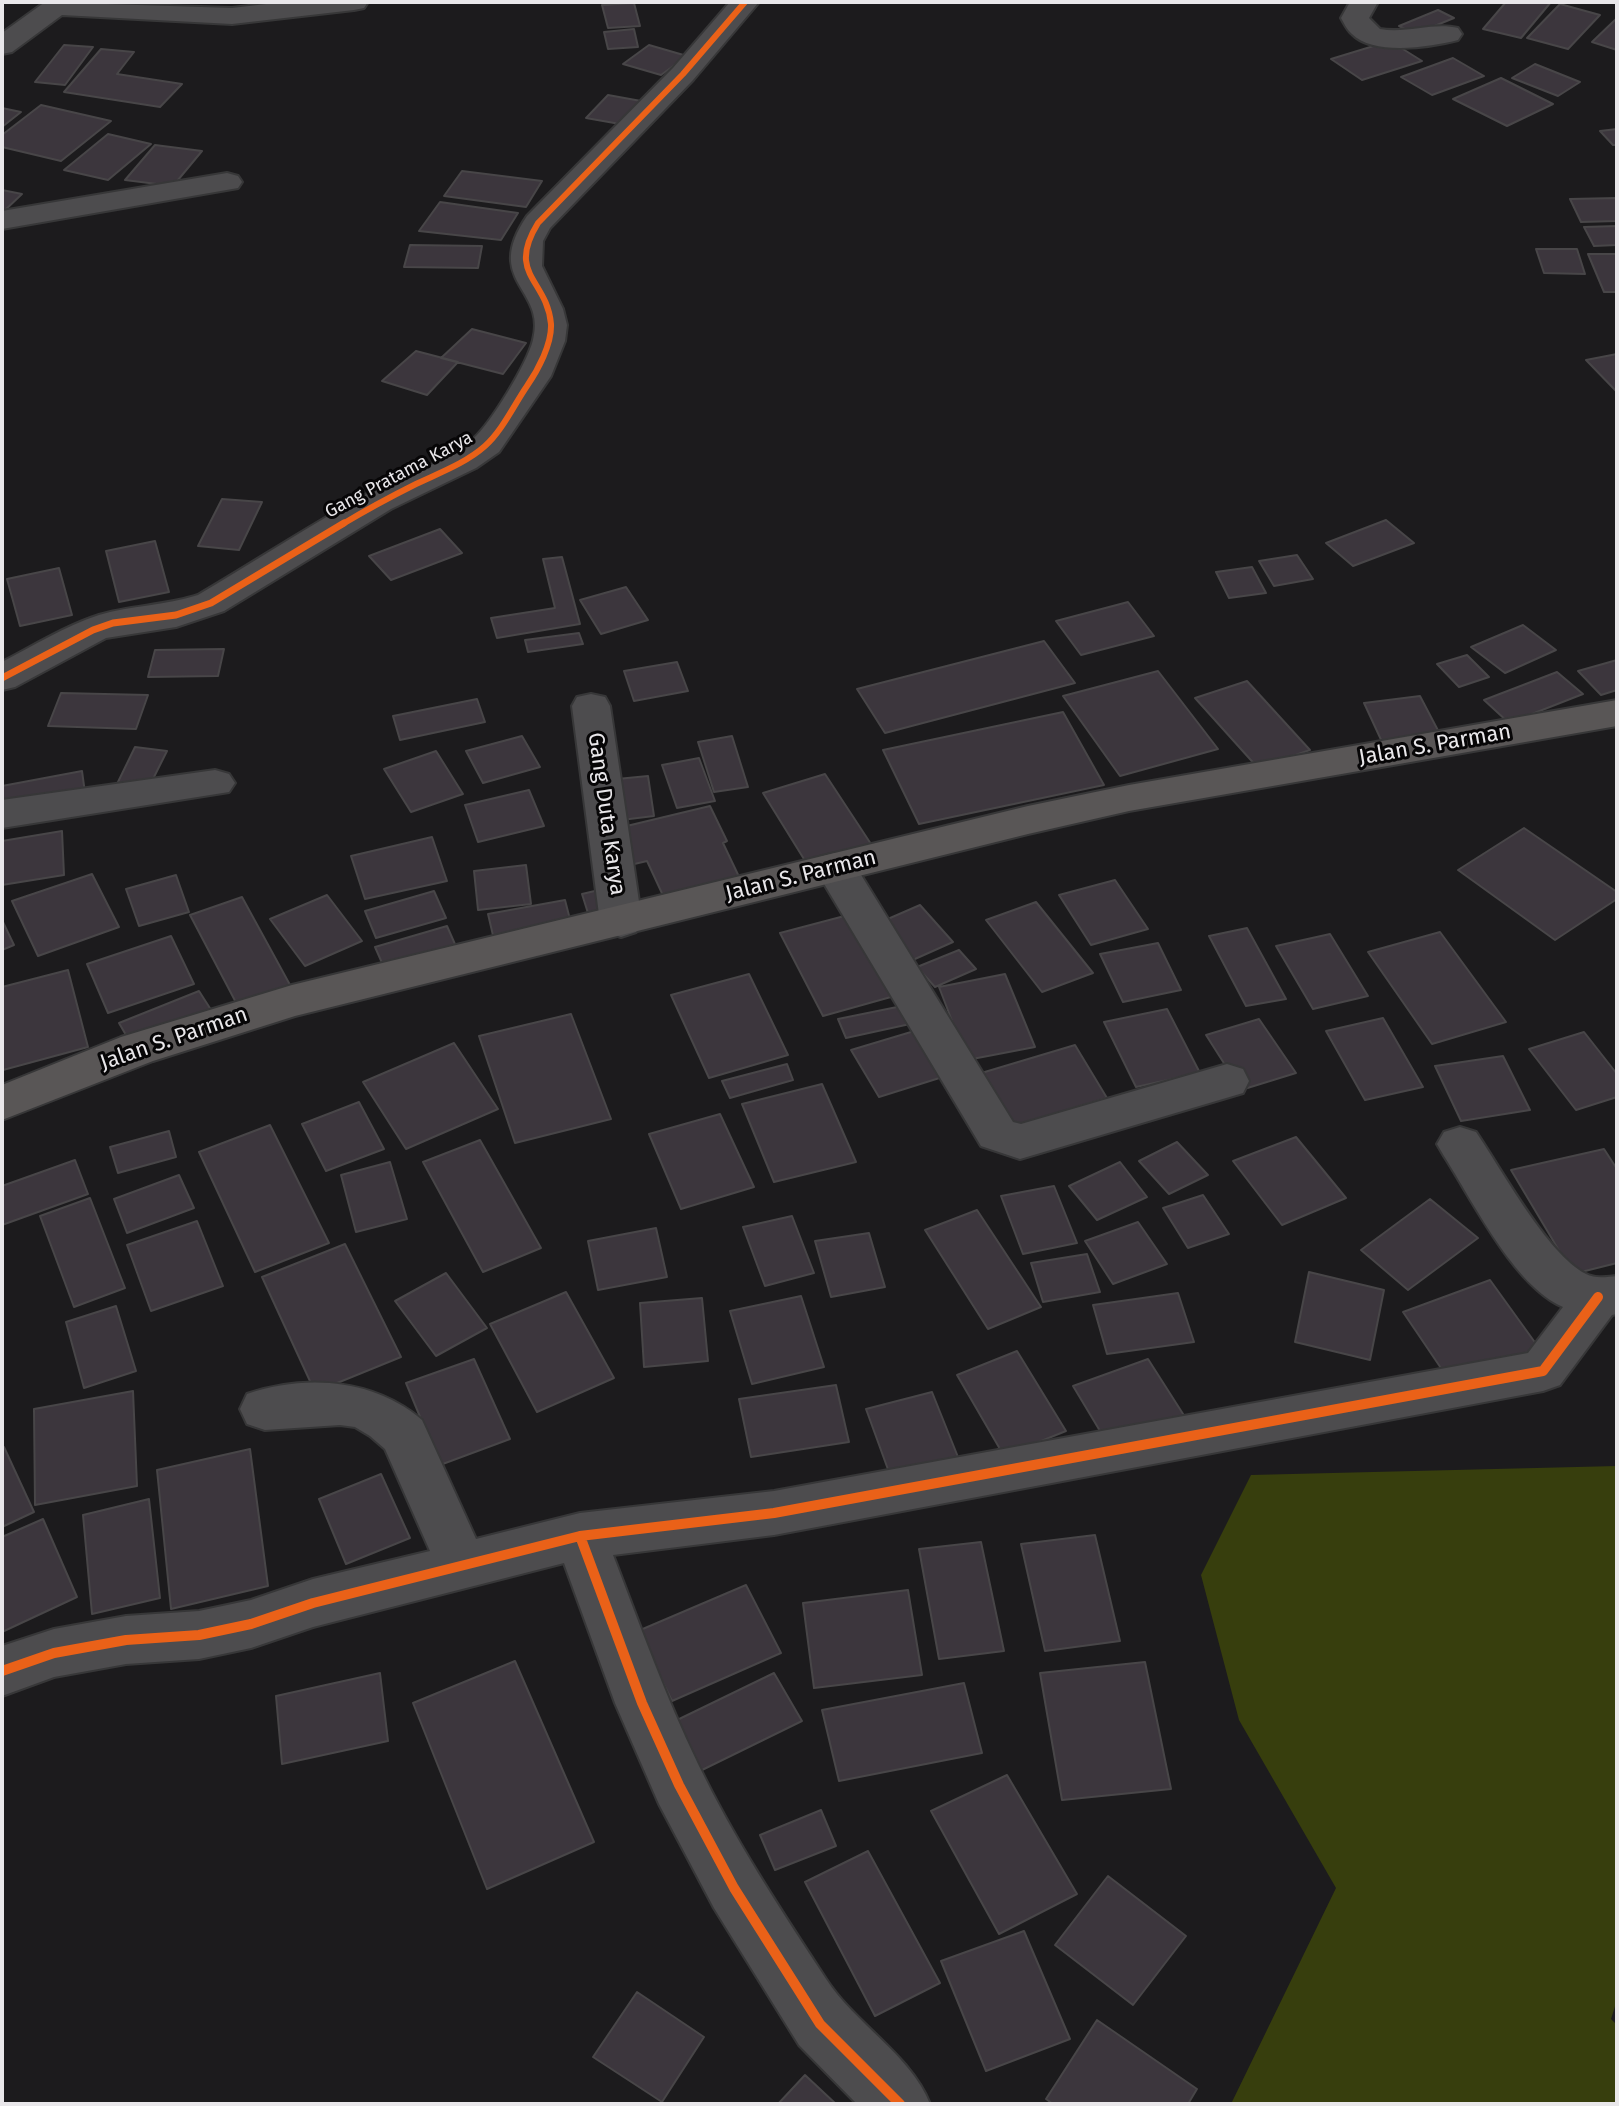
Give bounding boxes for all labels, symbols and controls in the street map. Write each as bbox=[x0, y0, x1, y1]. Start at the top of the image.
street label: Gang Pratama Karya bbox=[322, 427, 476, 523]
street label: Jalan S. Parman bbox=[1357, 719, 1513, 771]
street label: Gang Duta Karya bbox=[581, 731, 631, 897]
street label: Jalan S. Parman bbox=[723, 845, 879, 907]
street label: Jalan S. Parman bbox=[97, 1001, 251, 1077]

